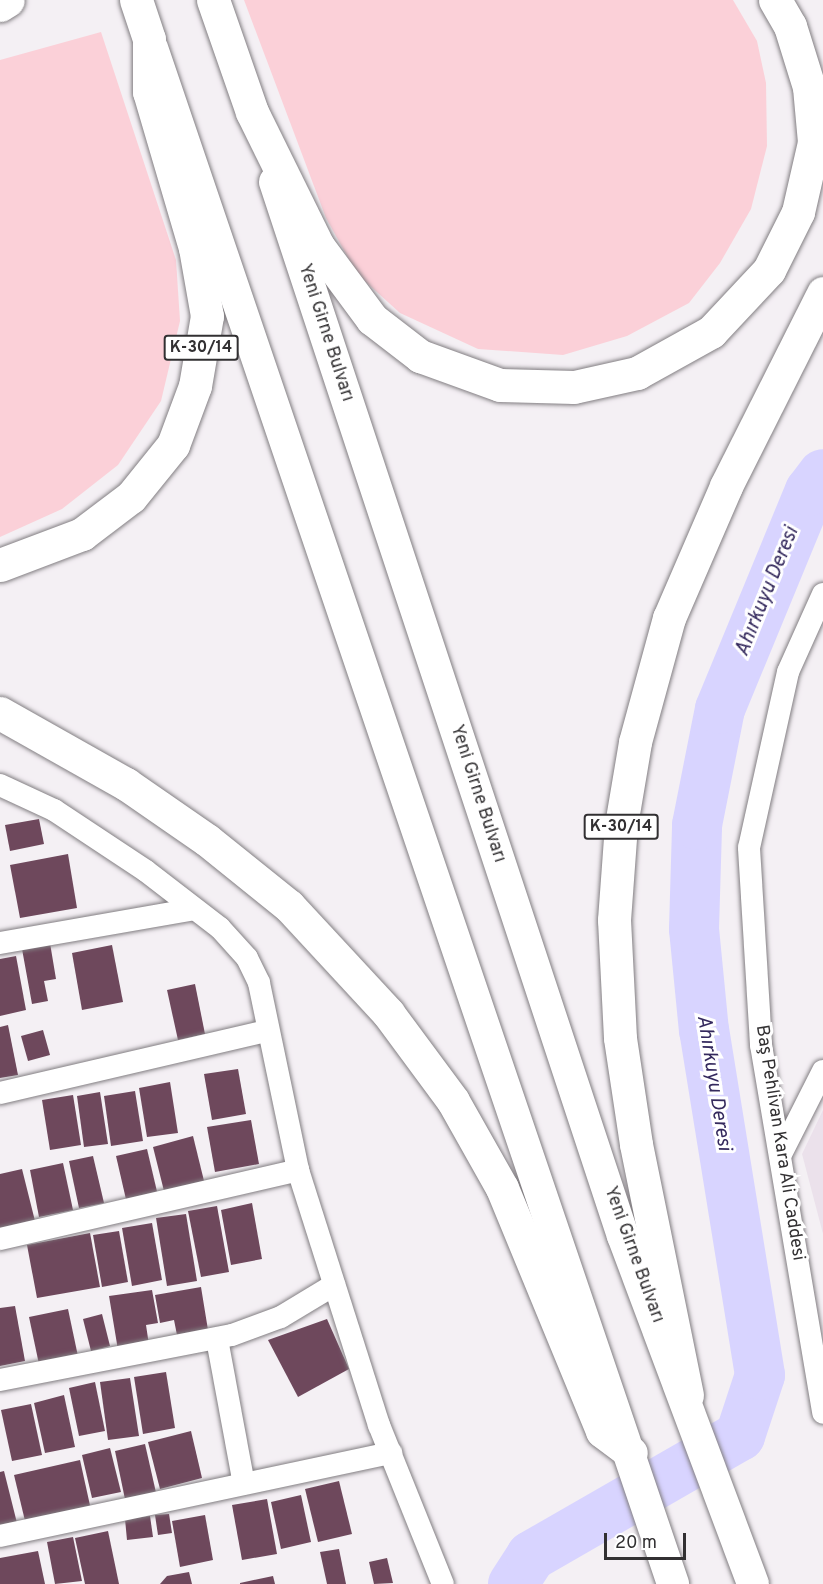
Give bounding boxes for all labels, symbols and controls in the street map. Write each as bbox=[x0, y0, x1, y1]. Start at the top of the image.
street label: Yeni Girne Bulvarı bbox=[293, 261, 357, 405]
road number: K-30/14 bbox=[164, 335, 238, 361]
water label: Ahırkuyu Deresi bbox=[731, 524, 805, 660]
street label: Yeni Girne Bulvarı bbox=[445, 722, 509, 866]
road number: K-30/14 bbox=[584, 814, 658, 840]
water label: Ahırkuyu Deresi bbox=[690, 1013, 736, 1153]
street label: Baş Pehlivan Kara Ali Caddesi bbox=[750, 1023, 808, 1263]
street label: Yeni Girne Bulvarı bbox=[598, 1184, 668, 1326]
scale bar bbox=[607, 1521, 690, 1559]
text: 20 m bbox=[615, 1532, 657, 1555]

